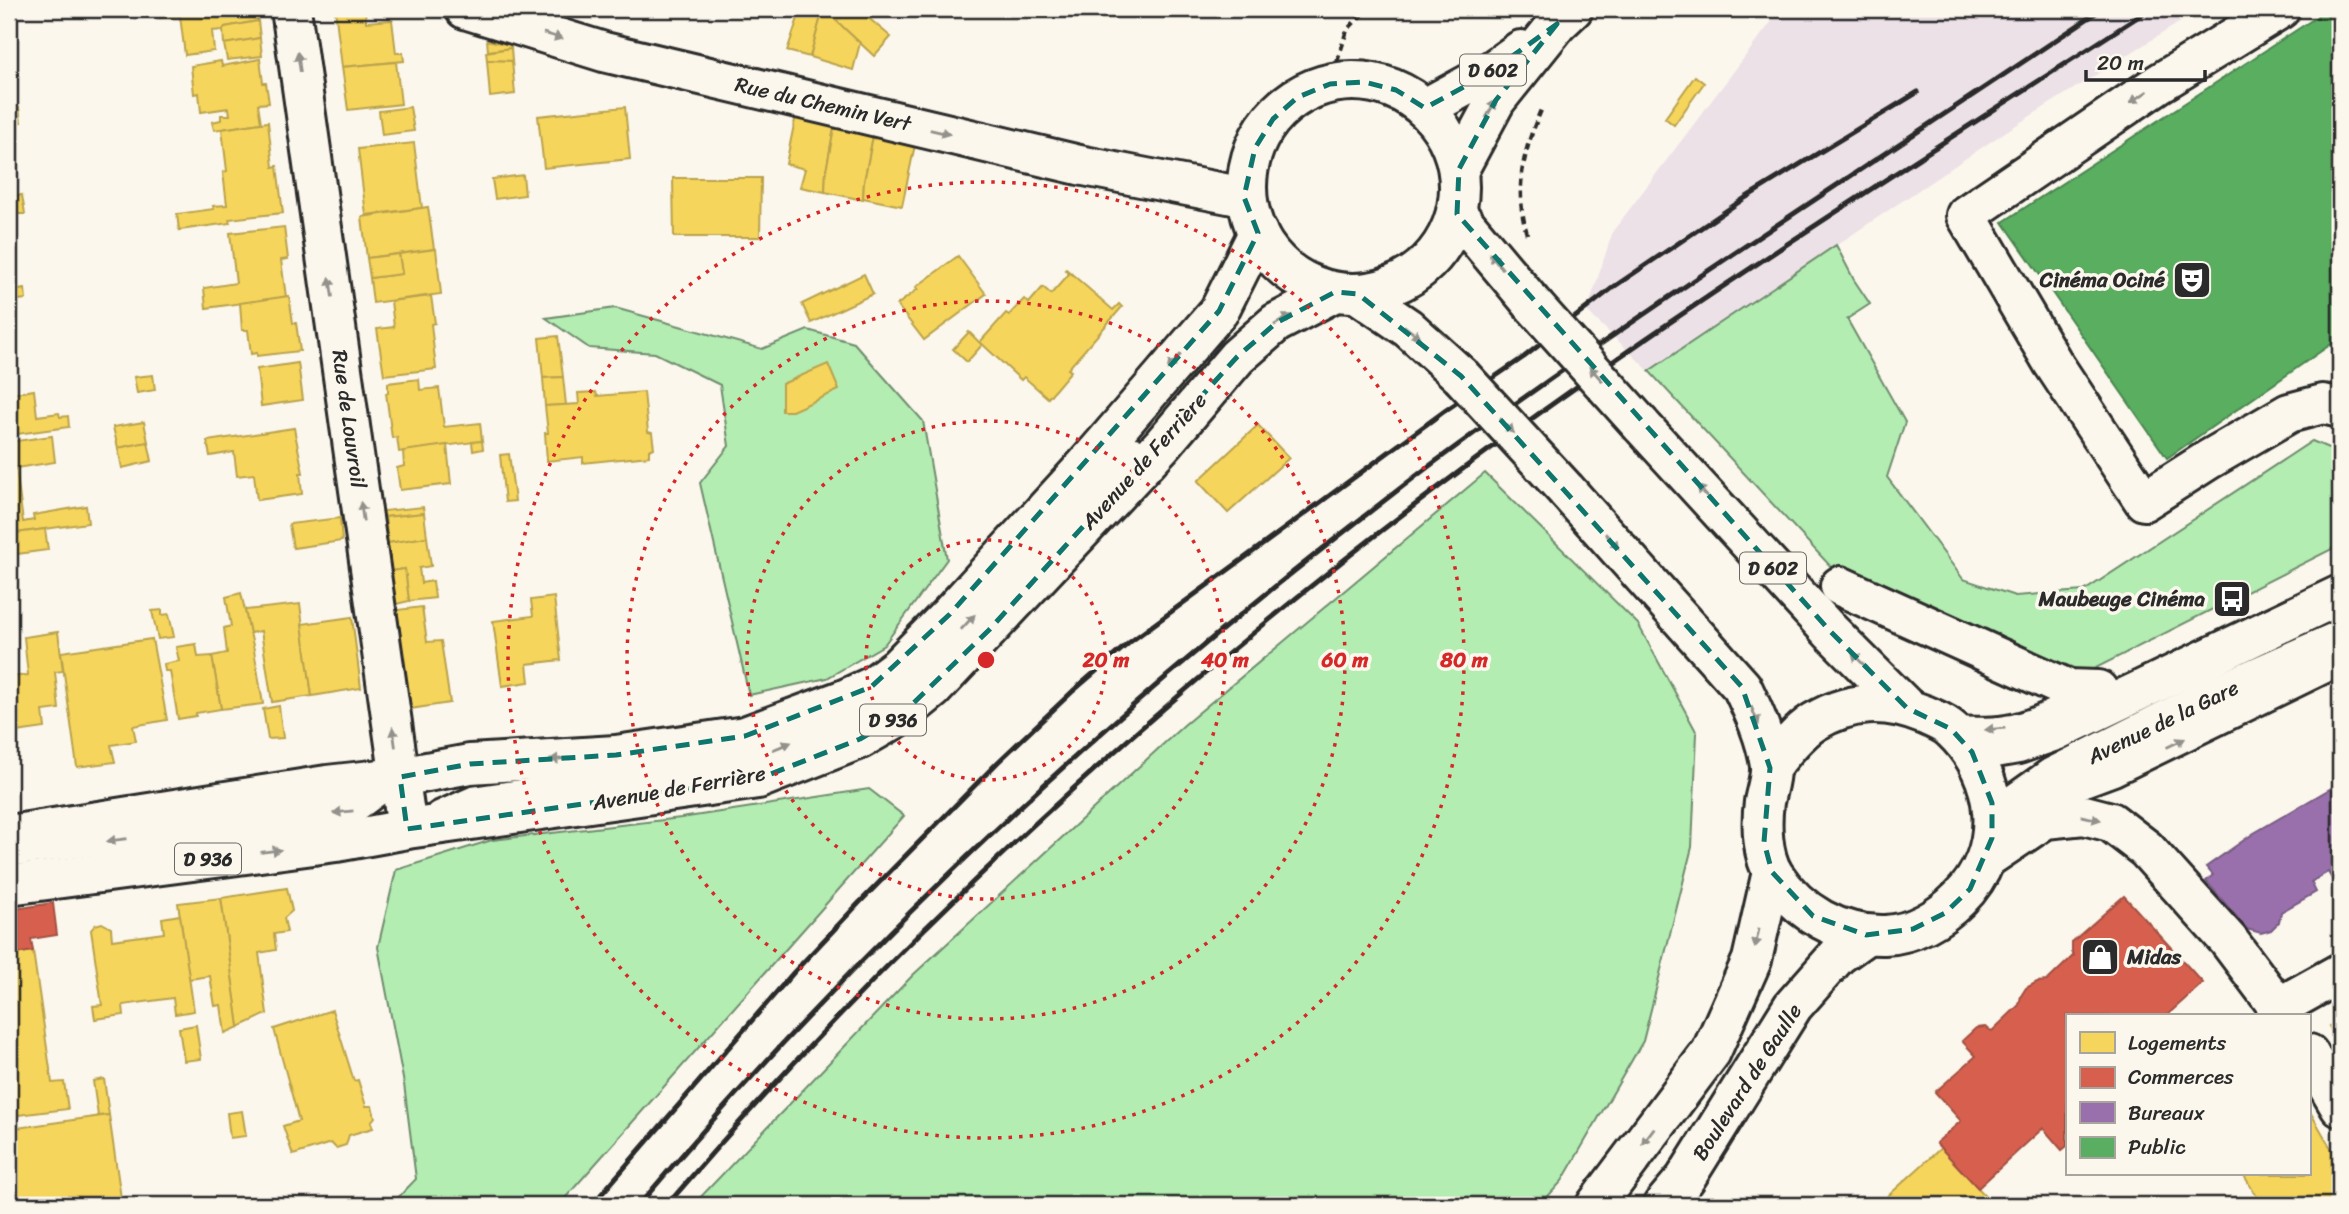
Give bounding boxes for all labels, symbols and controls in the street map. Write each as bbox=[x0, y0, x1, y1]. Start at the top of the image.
one-way arrow bbox=[543, 31, 564, 41]
scale bar bbox=[2086, 38, 2206, 82]
text: 20 m bbox=[2097, 44, 2144, 82]
one-way arrow bbox=[293, 50, 304, 72]
road number: D 602 bbox=[1460, 54, 1526, 86]
street label: Rue du Chemin Vert bbox=[731, 65, 916, 143]
one-way arrow bbox=[2130, 90, 2148, 104]
one-way arrow bbox=[1485, 99, 1497, 119]
one-way arrow bbox=[930, 127, 952, 138]
one-way arrow bbox=[1489, 252, 1504, 269]
theatre icon: Cinéma Ociné bbox=[2171, 259, 2213, 301]
place label: Cinéma Ociné bbox=[2039, 261, 2165, 299]
one-way arrow bbox=[325, 276, 336, 298]
one-way arrow bbox=[1274, 314, 1293, 326]
one-way arrow bbox=[1402, 324, 1420, 339]
street label: Rue de Louvroil bbox=[321, 347, 378, 492]
one-way arrow bbox=[1166, 353, 1182, 371]
one-way arrow bbox=[1588, 365, 1604, 383]
street label: Avenue de Ferrière bbox=[1071, 383, 1217, 540]
one-way arrow bbox=[1498, 417, 1514, 434]
one-way arrow bbox=[1696, 484, 1712, 502]
one-way arrow bbox=[357, 501, 368, 523]
one-way arrow bbox=[1603, 532, 1619, 549]
road number: D 602 bbox=[1740, 552, 1806, 583]
bus stop icon: Maubeuge Cinéma bbox=[2211, 578, 2253, 620]
place label: Maubeuge Cinéma bbox=[2038, 580, 2205, 618]
one-way arrow bbox=[960, 614, 977, 631]
text: 20 m bbox=[1082, 641, 1130, 679]
text: 40 m bbox=[1200, 641, 1250, 679]
text: 60 m bbox=[1321, 641, 1369, 679]
text: 80 m bbox=[1439, 641, 1489, 679]
centre of rings bbox=[974, 648, 998, 672]
one-way arrow bbox=[1851, 652, 1868, 668]
street label: Avenue de la Gare bbox=[2080, 669, 2246, 776]
road number: D 936 bbox=[860, 705, 926, 736]
one-way arrow bbox=[1750, 706, 1761, 727]
one-way arrow bbox=[1984, 724, 2006, 735]
one-way arrow bbox=[388, 726, 399, 748]
one-way arrow bbox=[2166, 738, 2186, 749]
one-way arrow bbox=[771, 740, 792, 751]
one-way arrow bbox=[549, 753, 571, 764]
street label: Avenue de Ferrière bbox=[588, 754, 769, 822]
one-way arrow bbox=[331, 807, 353, 818]
one-way arrow bbox=[2080, 812, 2102, 823]
one-way arrow bbox=[106, 835, 128, 846]
road number: D 936 bbox=[175, 844, 241, 874]
one-way arrow bbox=[260, 845, 282, 856]
one-way arrow bbox=[1751, 927, 1762, 949]
shop icon: Midas bbox=[2079, 936, 2121, 978]
place label: Midas bbox=[2126, 938, 2182, 976]
street label: Boulevard de Gaulle bbox=[1682, 995, 1813, 1169]
legend bbox=[2066, 1014, 2310, 1176]
text: Logements bbox=[2128, 1024, 2227, 1062]
text: Commerces bbox=[2128, 1058, 2234, 1096]
text: Bureaux bbox=[2128, 1094, 2205, 1132]
one-way arrow bbox=[1641, 1126, 1655, 1145]
text: Public bbox=[2128, 1128, 2186, 1166]

